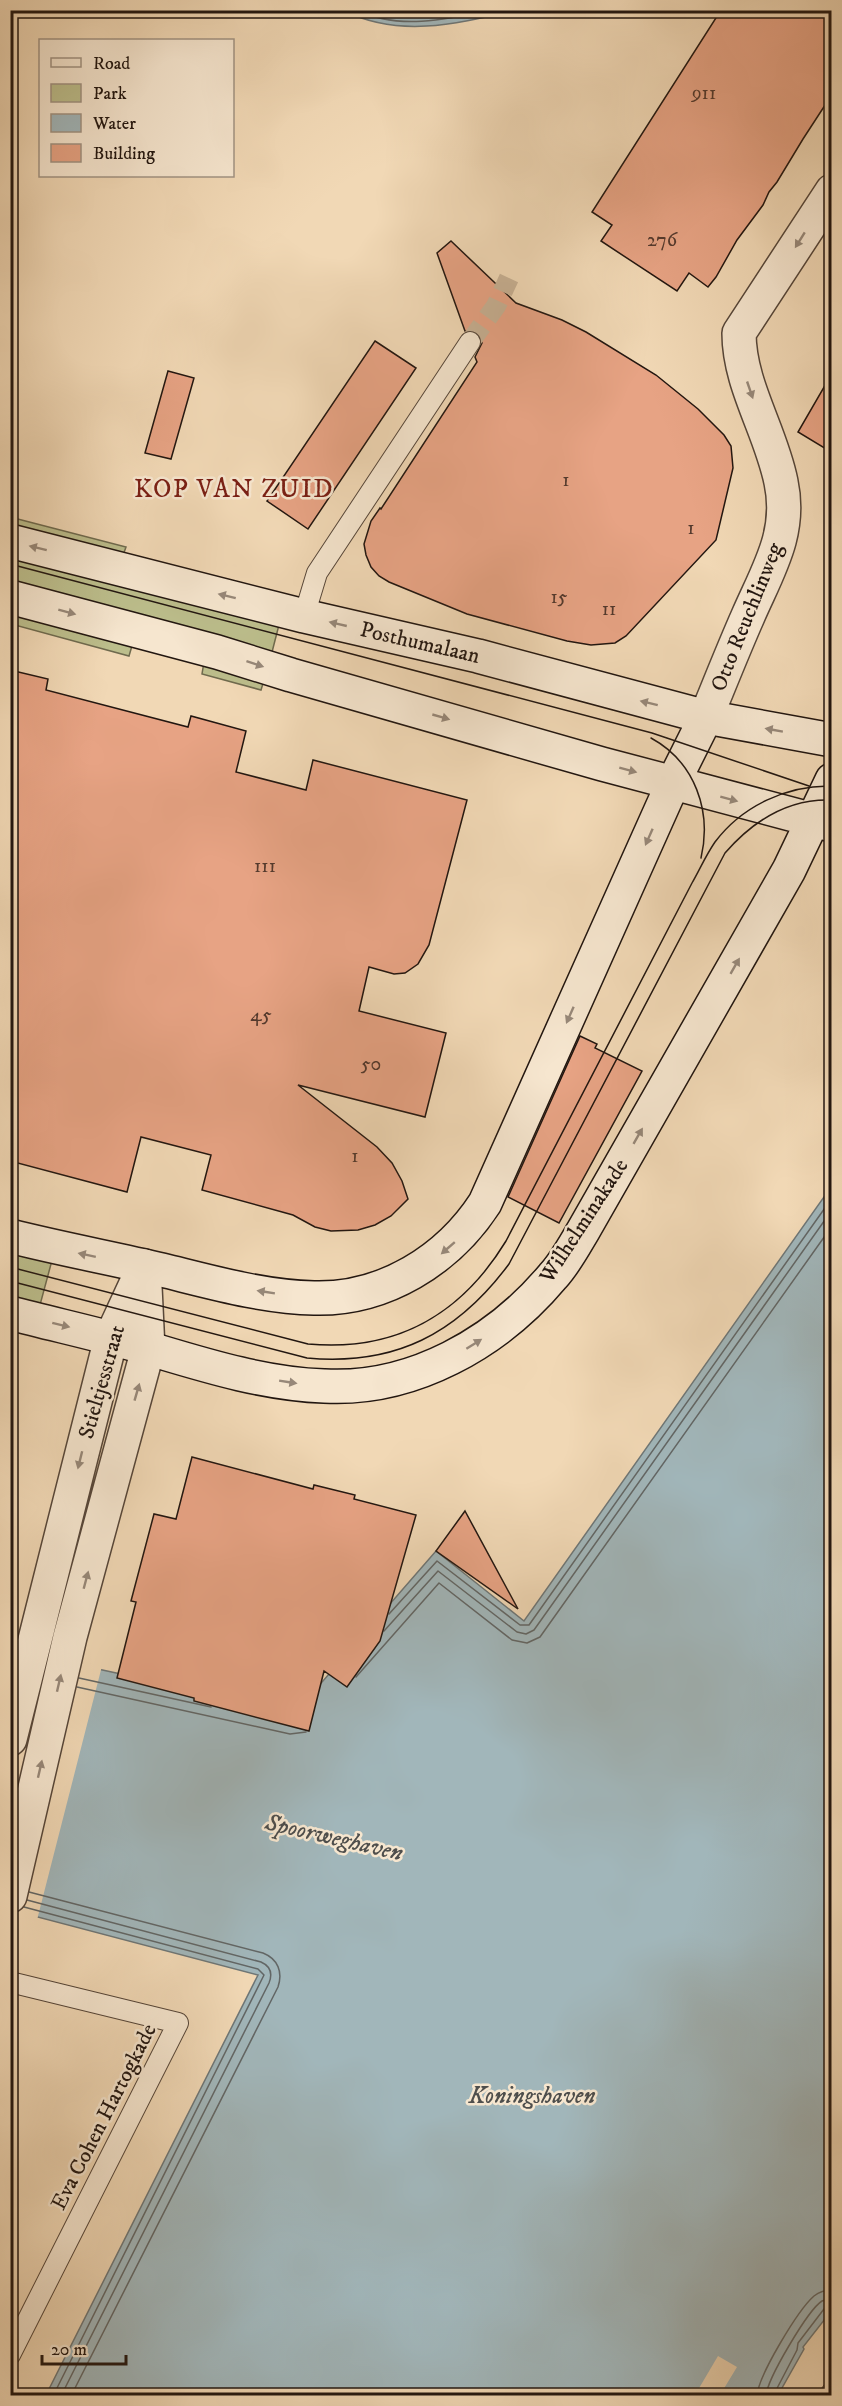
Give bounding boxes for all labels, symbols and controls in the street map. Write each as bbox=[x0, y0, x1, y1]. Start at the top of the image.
legend bbox=[39, 39, 234, 177]
text: Road bbox=[93, 53, 130, 75]
house number: 911 bbox=[691, 81, 716, 106]
text: Park bbox=[93, 83, 127, 105]
text: Water bbox=[92, 113, 136, 135]
text: Building bbox=[93, 143, 155, 165]
house number: 276 bbox=[647, 228, 678, 253]
one-way arrow bbox=[794, 232, 805, 248]
one-way arrow bbox=[746, 381, 756, 399]
house number: 1 bbox=[562, 468, 570, 493]
district label: KOP VAN ZUID bbox=[134, 473, 334, 506]
house number: 1 bbox=[687, 516, 695, 541]
street label: Otto Reuchlinweg bbox=[705, 538, 789, 695]
one-way arrow bbox=[29, 542, 47, 552]
house number: 15 bbox=[550, 585, 568, 610]
one-way arrow bbox=[218, 591, 236, 600]
house number: 11 bbox=[602, 597, 616, 622]
one-way arrow bbox=[58, 607, 76, 617]
street label: Posthumalaan bbox=[357, 616, 483, 670]
one-way arrow bbox=[329, 618, 348, 628]
one-way arrow bbox=[246, 660, 264, 669]
one-way arrow bbox=[640, 698, 658, 708]
one-way arrow bbox=[431, 713, 450, 723]
one-way arrow bbox=[764, 725, 783, 734]
one-way arrow bbox=[619, 766, 637, 776]
one-way arrow bbox=[720, 794, 738, 804]
one-way arrow bbox=[645, 828, 654, 845]
house number: 111 bbox=[254, 854, 276, 879]
one-way arrow bbox=[729, 958, 740, 974]
house number: 45 bbox=[250, 1003, 272, 1028]
one-way arrow bbox=[565, 1006, 574, 1023]
house number: 50 bbox=[361, 1052, 381, 1077]
one-way arrow bbox=[633, 1127, 643, 1144]
house number: 1 bbox=[351, 1144, 359, 1169]
street label: Wilhelminakade bbox=[533, 1154, 634, 1289]
one-way arrow bbox=[440, 1241, 456, 1254]
one-way arrow bbox=[77, 1250, 96, 1259]
one-way arrow bbox=[256, 1288, 275, 1297]
one-way arrow bbox=[51, 1321, 70, 1331]
street label: Stieltjesstraat bbox=[73, 1322, 131, 1442]
one-way arrow bbox=[466, 1338, 482, 1349]
one-way arrow bbox=[279, 1378, 298, 1387]
one-way arrow bbox=[133, 1383, 143, 1401]
one-way arrow bbox=[74, 1451, 84, 1470]
one-way arrow bbox=[81, 1571, 91, 1589]
one-way arrow bbox=[55, 1674, 65, 1692]
one-way arrow bbox=[35, 1760, 45, 1779]
water label: Spoorweghaven bbox=[261, 1807, 406, 1868]
street label: Eva Cohen Hartogkade bbox=[45, 2019, 163, 2215]
water label: Koningshaven bbox=[468, 2081, 595, 2111]
scale bar bbox=[42, 2328, 126, 2366]
text: 20 m bbox=[51, 2339, 87, 2361]

